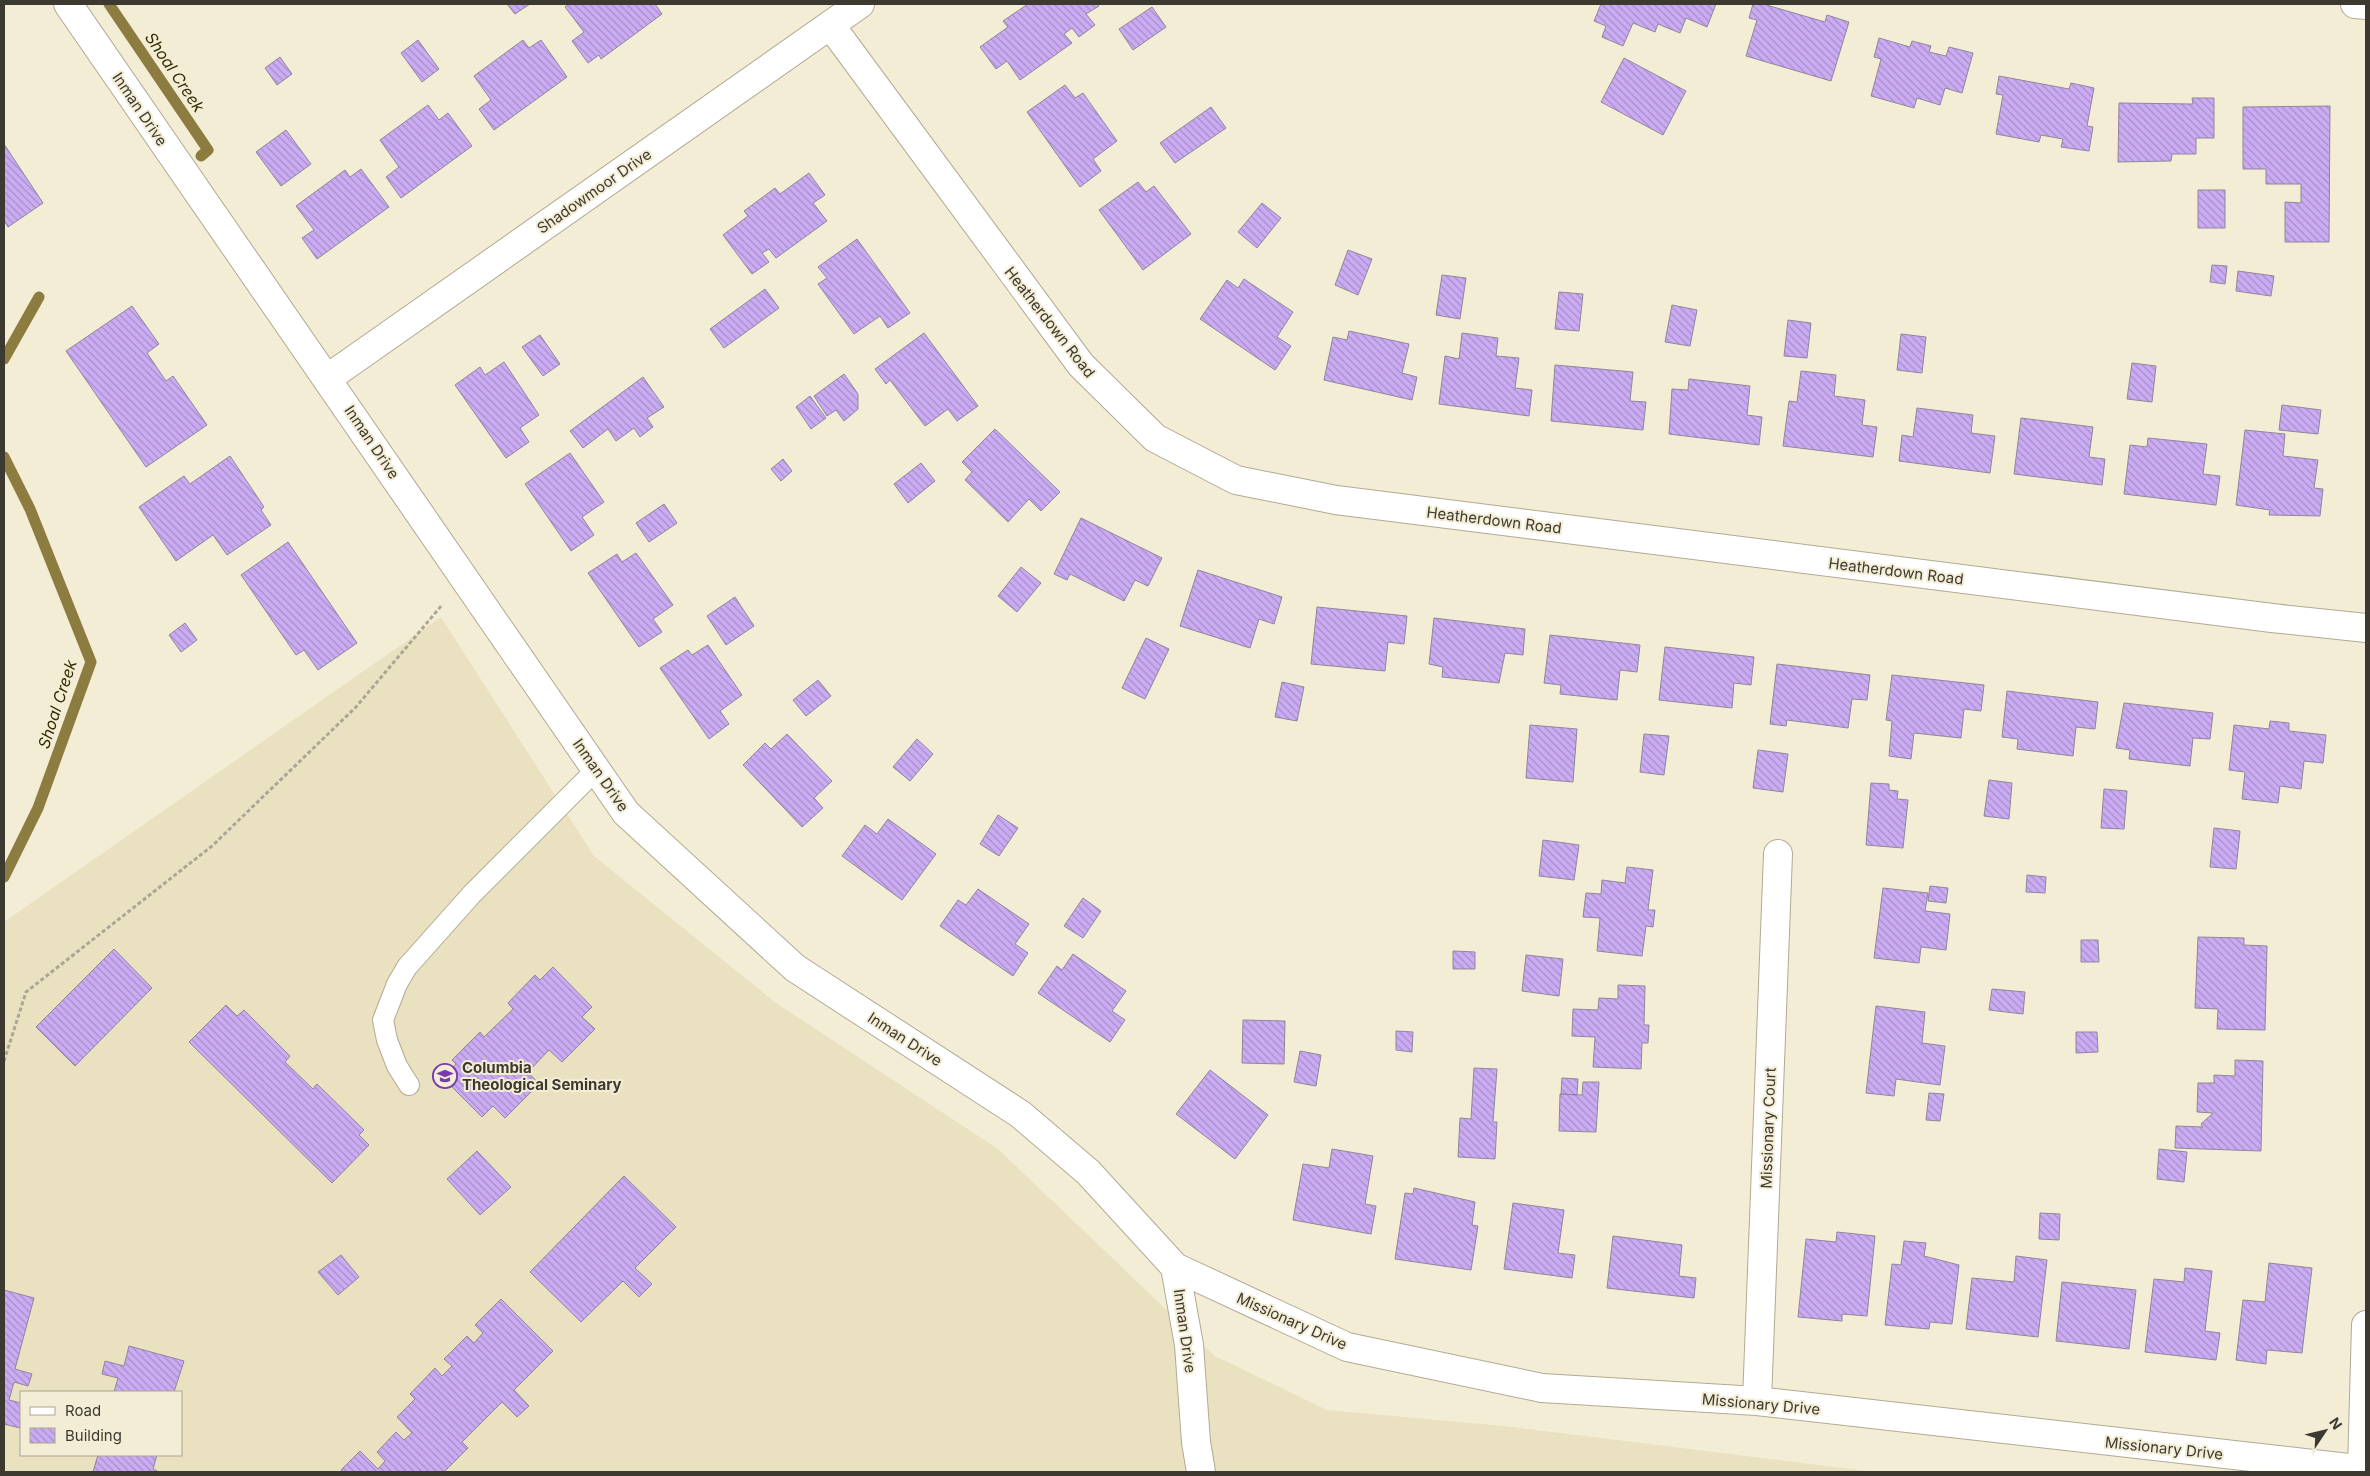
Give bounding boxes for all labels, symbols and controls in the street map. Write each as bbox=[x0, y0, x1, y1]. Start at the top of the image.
water label: Shoal Creek bbox=[141, 28, 209, 116]
street label: Inman Drive bbox=[108, 69, 172, 149]
street label: Shadowmoor Drive bbox=[533, 144, 655, 238]
street label: Heatherdown Road bbox=[1001, 263, 1099, 381]
street label: Inman Drive bbox=[340, 402, 404, 482]
street label: Heatherdown Road bbox=[1425, 502, 1563, 538]
street label: Heatherdown Road bbox=[1827, 553, 1965, 589]
water label: Shoal Creek bbox=[33, 657, 81, 751]
street label: Inman Drive bbox=[569, 735, 633, 815]
street label: Inman Drive bbox=[864, 1008, 946, 1070]
place label: Columbia Theological Seminary bbox=[462, 1058, 622, 1094]
school or university icon: Columbia Theological Seminary bbox=[432, 1063, 458, 1089]
street label: Missionary Court bbox=[1756, 1067, 1780, 1189]
street label: Inman Drive bbox=[1170, 1288, 1200, 1374]
street label: Missionary Drive bbox=[1234, 1288, 1350, 1354]
street label: Missionary Drive bbox=[1701, 1389, 1821, 1419]
legend bbox=[20, 1391, 182, 1456]
text: Road bbox=[65, 1401, 101, 1420]
north arrow bbox=[2300, 1406, 2350, 1456]
text: N bbox=[2326, 1414, 2346, 1433]
text: Building bbox=[65, 1426, 122, 1445]
street label: Missionary Drive bbox=[2104, 1432, 2224, 1464]

